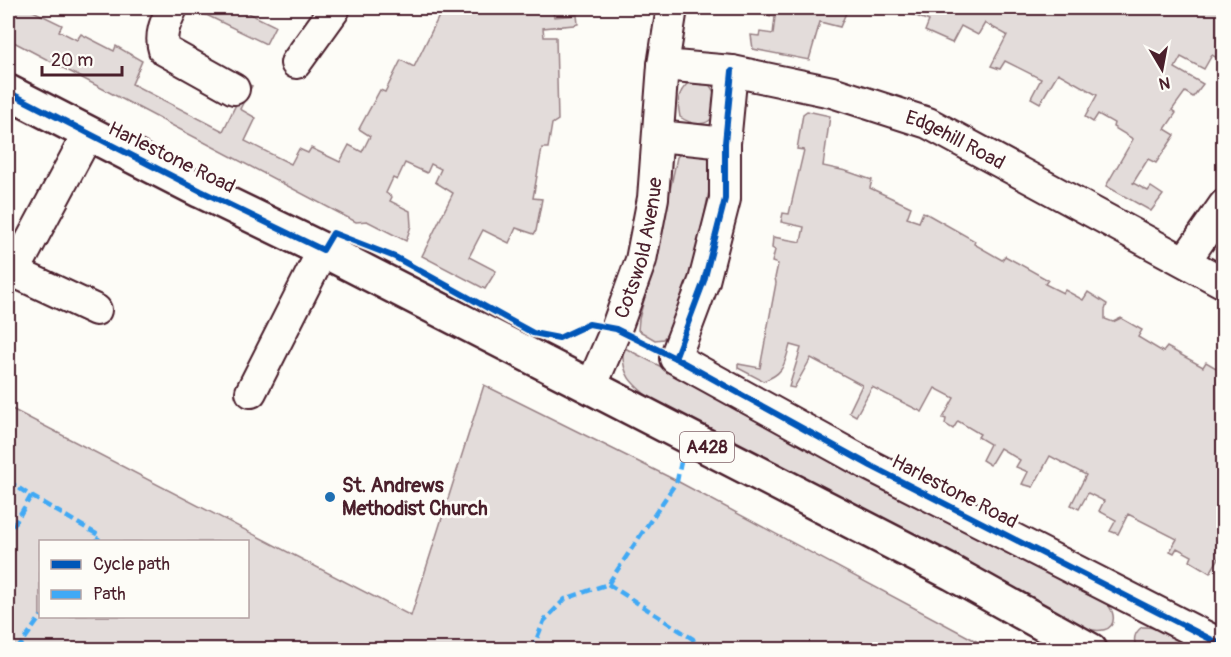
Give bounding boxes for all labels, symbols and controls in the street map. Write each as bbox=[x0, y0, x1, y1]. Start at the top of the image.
scale bar bbox=[42, 39, 122, 77]
north arrow bbox=[1132, 39, 1192, 99]
text: 20 m bbox=[51, 49, 93, 72]
text: N bbox=[1157, 72, 1171, 94]
street label: Edgehill Road bbox=[903, 105, 1009, 175]
street label: Harlestone Road bbox=[104, 116, 239, 199]
street label: Cotswold Avenue bbox=[609, 176, 668, 322]
road number: A428 bbox=[680, 432, 734, 462]
street label: Harlestone Road bbox=[888, 449, 1022, 534]
place label: St. Andrews Methodist Church bbox=[342, 473, 488, 521]
marker: St. Andrews Methodist Church bbox=[323, 490, 337, 504]
legend bbox=[39, 540, 249, 618]
text: Cycle path bbox=[93, 553, 170, 576]
text: Path bbox=[93, 583, 126, 606]

